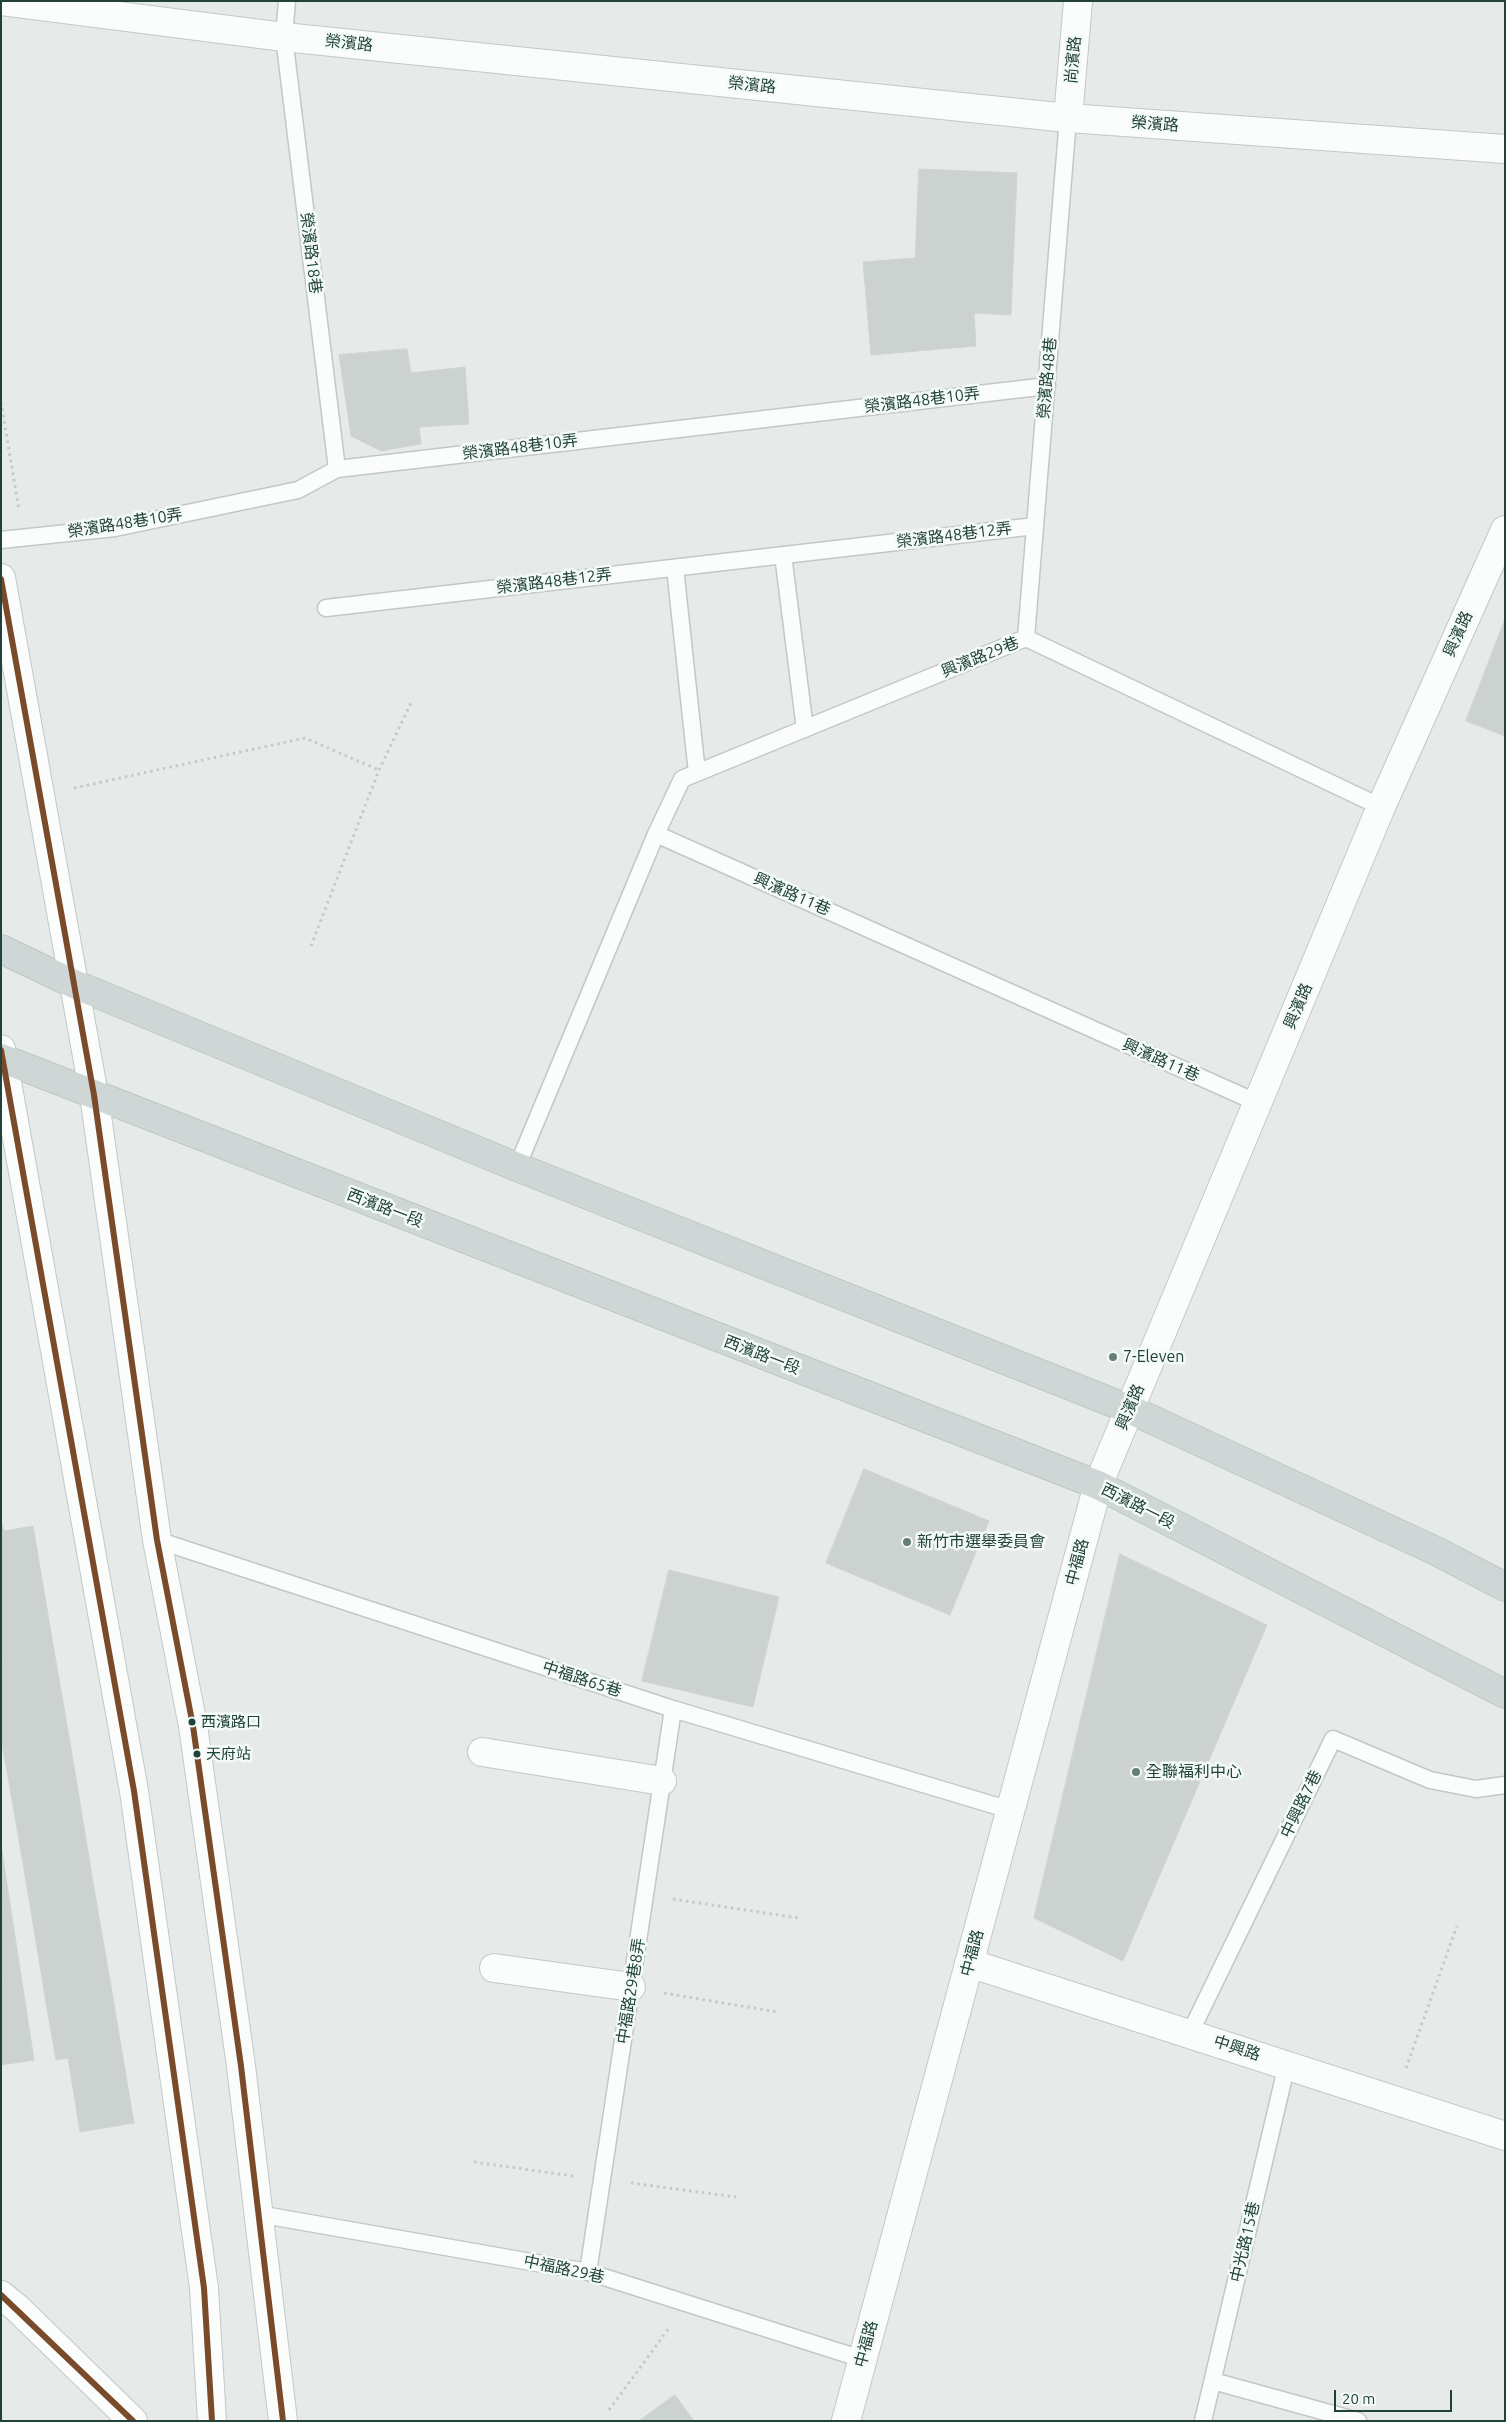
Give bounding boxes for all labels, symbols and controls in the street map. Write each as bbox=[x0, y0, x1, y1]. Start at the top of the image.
street label: 榮濱路 bbox=[324, 31, 374, 55]
street label: 尚濱路 bbox=[1061, 35, 1085, 85]
street label: 榮濱路 bbox=[727, 73, 777, 97]
street label: 榮濱路 bbox=[1130, 113, 1180, 135]
street label: 榮濱路18巷 bbox=[296, 211, 326, 295]
street label: 榮濱路48巷 bbox=[1034, 336, 1060, 420]
street label: 榮濱路48巷10弄 bbox=[863, 383, 981, 417]
street label: 榮濱路48巷10弄 bbox=[461, 430, 579, 464]
street label: 榮濱路48巷10弄 bbox=[66, 504, 184, 542]
street label: 榮濱路48巷12弄 bbox=[895, 518, 1013, 552]
street label: 榮濱路48巷12弄 bbox=[495, 564, 613, 598]
street label: 興濱路 bbox=[1439, 608, 1477, 660]
street label: 興濱路29巷 bbox=[938, 633, 1022, 681]
street label: 興濱路11巷 bbox=[751, 869, 833, 919]
street label: 興濱路 bbox=[1280, 980, 1316, 1032]
street label: 興濱路11巷 bbox=[1120, 1035, 1202, 1085]
street label: 西濱路一段 bbox=[344, 1185, 426, 1231]
street label: 西濱路一段 bbox=[721, 1332, 803, 1378]
place label: 7-Eleven bbox=[1123, 1347, 1184, 1367]
marker: 7-Eleven bbox=[1107, 1351, 1119, 1363]
street label: 興濱路 bbox=[1112, 1381, 1148, 1433]
street label: 西濱路一段 bbox=[1098, 1479, 1178, 1533]
place label: 新竹市選舉委員會 bbox=[917, 1532, 1045, 1552]
marker: 新竹市選舉委員會 bbox=[901, 1536, 913, 1548]
street label: 中福路 bbox=[1062, 1536, 1092, 1588]
street label: 中福路65巷 bbox=[540, 1657, 624, 1701]
place label: 西濱路口 bbox=[201, 1713, 261, 1731]
marker: 西濱路口 bbox=[187, 1717, 197, 1727]
place label: 天府站 bbox=[206, 1745, 251, 1763]
marker: 天府站 bbox=[192, 1749, 202, 1759]
place label: 全聯福利中心 bbox=[1146, 1762, 1242, 1782]
marker: 全聯福利中心 bbox=[1130, 1766, 1142, 1778]
street label: 中興路7巷 bbox=[1276, 1767, 1326, 1841]
street label: 中福路 bbox=[957, 1927, 987, 1979]
street label: 中福路29巷8弄 bbox=[613, 1937, 649, 2045]
street label: 中興路 bbox=[1211, 2031, 1263, 2065]
street label: 中光路15巷 bbox=[1226, 2200, 1264, 2284]
street label: 中福路29巷 bbox=[522, 2251, 606, 2287]
street label: 中福路 bbox=[851, 2318, 881, 2370]
scale bar bbox=[1336, 2380, 1454, 2412]
text: 20 m bbox=[1342, 2390, 1375, 2407]

